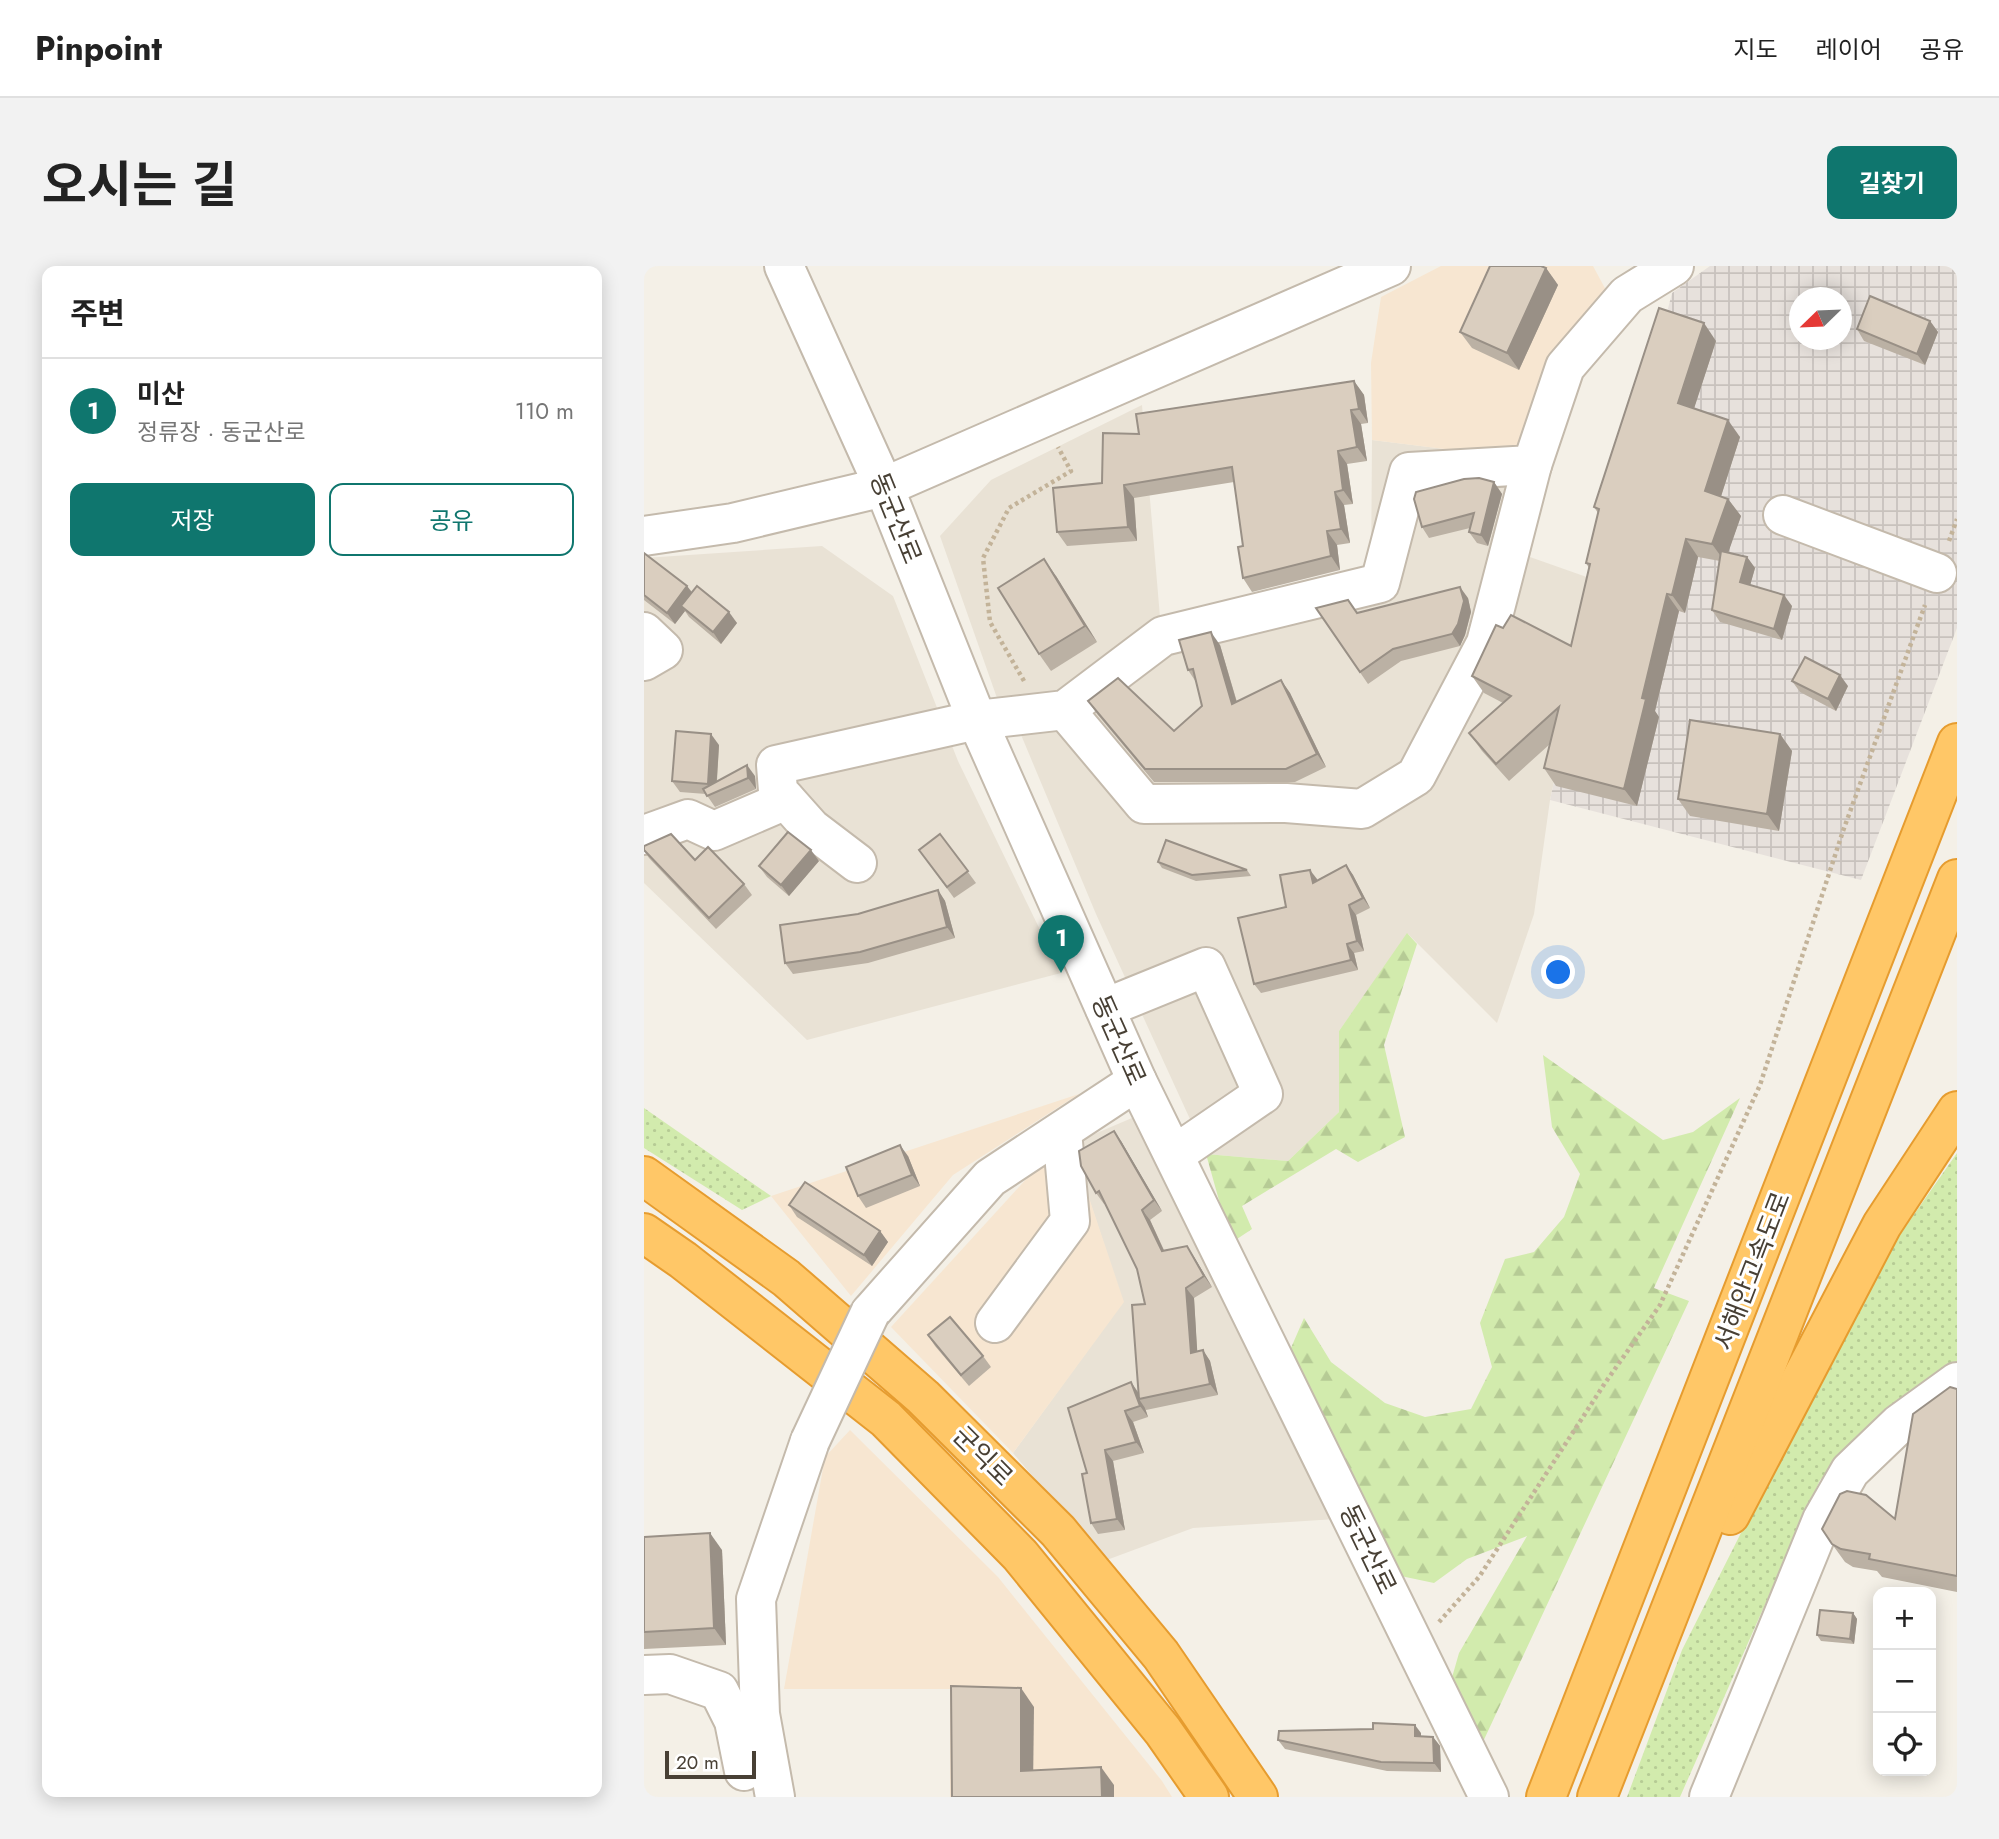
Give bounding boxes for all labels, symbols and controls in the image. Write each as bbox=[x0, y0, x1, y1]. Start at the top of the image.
text: Pinpoint bbox=[35, 25, 162, 72]
text: 지도 bbox=[1733, 32, 1778, 67]
text: 레이어 bbox=[1816, 32, 1882, 67]
text: 공유 bbox=[1920, 32, 1964, 67]
button: 길찾기 bbox=[1827, 146, 1957, 219]
text: 오시는 길 bbox=[42, 150, 237, 220]
north arrow bbox=[1789, 287, 1852, 350]
text: 주변 bbox=[70, 292, 125, 335]
text: 미산 bbox=[137, 375, 185, 413]
text: 1 bbox=[87, 394, 99, 428]
text: 110 m bbox=[515, 394, 574, 428]
text: 정류장 · 동군산로 bbox=[137, 415, 306, 449]
street label: 동군산로 bbox=[860, 467, 932, 569]
button: 저장 bbox=[70, 483, 315, 556]
button: 공유 bbox=[329, 483, 574, 556]
pin: 1 bbox=[1038, 915, 1084, 973]
your location bbox=[1541, 955, 1575, 989]
street label: 동군산로 bbox=[1082, 989, 1156, 1091]
street label: 서해안고속도로 bbox=[1704, 1186, 1800, 1356]
street label: 군익로 bbox=[944, 1417, 1022, 1495]
street label: 동군산로 bbox=[1330, 1498, 1406, 1600]
map controls bbox=[1873, 1587, 1936, 1776]
button: + bbox=[1873, 1587, 1936, 1650]
button: − bbox=[1873, 1650, 1936, 1713]
button: locate bbox=[1873, 1713, 1936, 1776]
scale bar bbox=[665, 1748, 756, 1780]
text: 20 m bbox=[676, 1749, 719, 1776]

